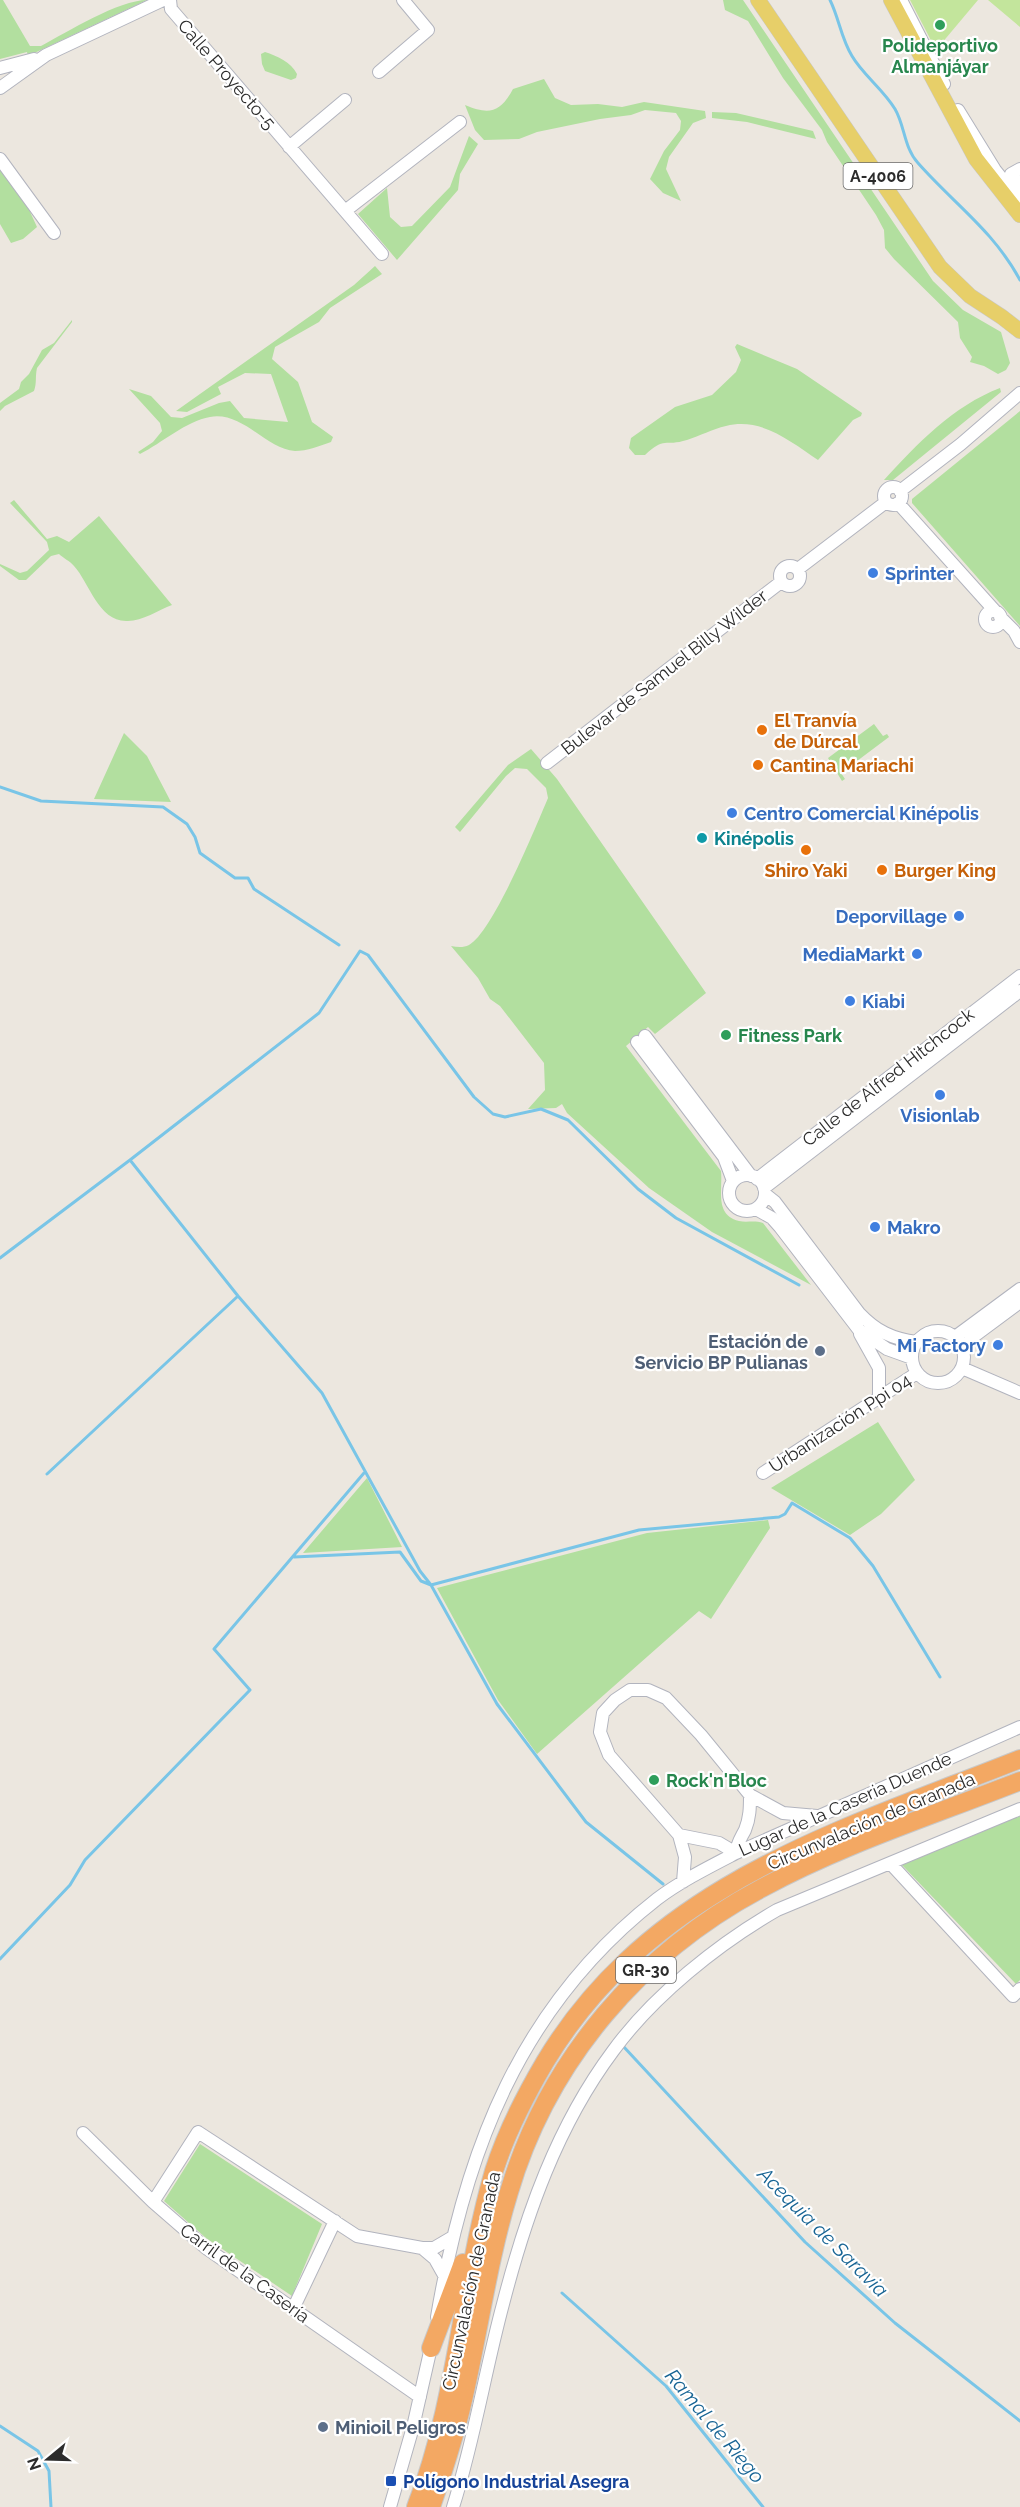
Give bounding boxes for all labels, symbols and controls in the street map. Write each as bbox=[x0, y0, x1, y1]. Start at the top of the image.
street label: Calle Proyecto-5 bbox=[174, 15, 280, 133]
marker: Polideportivo Almanjáyar bbox=[933, 18, 947, 32]
place label: Polideportivo Almanjáyar bbox=[882, 35, 998, 77]
road number: A-4006 bbox=[844, 163, 912, 189]
place label: Sprinter bbox=[885, 563, 954, 584]
marker: Sprinter bbox=[866, 566, 880, 580]
street label: Bulevar de Samuel Billy Wilder bbox=[557, 585, 772, 759]
place label: El Tranvía de Dúrcal bbox=[774, 710, 858, 752]
marker: El Tranvía de Dúrcal bbox=[755, 723, 769, 737]
place label: Cantina Mariachi bbox=[770, 755, 914, 776]
marker: Cantina Mariachi bbox=[751, 758, 765, 772]
place label: Centro Comercial Kinépolis bbox=[744, 803, 979, 824]
marker: Centro Comercial Kinépolis bbox=[725, 806, 739, 820]
place label: Kinépolis bbox=[714, 828, 794, 849]
marker: Kinépolis bbox=[695, 831, 709, 845]
marker: Shiro Yaki bbox=[799, 843, 813, 857]
place label: Shiro Yaki bbox=[764, 860, 848, 881]
place label: Burger King bbox=[894, 860, 996, 881]
marker: Burger King bbox=[875, 863, 889, 877]
place label: Deporvillage bbox=[836, 906, 947, 927]
marker: Deporvillage bbox=[952, 909, 966, 923]
place label: MediaMarkt bbox=[803, 944, 905, 965]
marker: MediaMarkt bbox=[910, 947, 924, 961]
place label: Kiabi bbox=[862, 991, 905, 1012]
marker: Kiabi bbox=[843, 994, 857, 1008]
street label: Calle de Alfred Hitchcock bbox=[798, 1003, 978, 1150]
place label: Fitness Park bbox=[738, 1025, 843, 1046]
marker: Fitness Park bbox=[719, 1028, 733, 1042]
marker: Visionlab bbox=[933, 1088, 947, 1102]
place label: Visionlab bbox=[900, 1105, 980, 1126]
place label: Makro bbox=[887, 1217, 941, 1238]
marker: Makro bbox=[868, 1220, 882, 1234]
place label: Estación de Servicio BP Pulianas bbox=[634, 1331, 808, 1373]
place label: Mi Factory bbox=[897, 1335, 986, 1356]
marker: Mi Factory bbox=[991, 1338, 1005, 1352]
marker: Estación de Servicio BP Pulianas bbox=[813, 1344, 827, 1358]
street label: Urbanización Ppi 04 bbox=[765, 1369, 915, 1477]
street label: Lugar de la Caseria Duende bbox=[735, 1747, 955, 1861]
street label: Circunvalación de Granada bbox=[764, 1768, 978, 1874]
place label: Rock'n'Bloc bbox=[666, 1770, 767, 1791]
marker: Rock'n'Bloc bbox=[647, 1773, 661, 1787]
road number: GR-30 bbox=[616, 1957, 676, 1983]
water label: Acequia de Saravia bbox=[752, 2161, 893, 2302]
street label: Circunvalación de Granada bbox=[438, 2170, 504, 2392]
street label: Carril de la Casería bbox=[176, 2219, 314, 2327]
water label: Ramal de Riego bbox=[660, 2364, 770, 2488]
place label: Minioil Peligros bbox=[335, 2417, 466, 2438]
marker: Minioil Peligros bbox=[316, 2420, 330, 2434]
north arrow bbox=[18, 2429, 78, 2489]
text: N bbox=[23, 2455, 45, 2473]
place label: Polígono Industrial Asegra bbox=[403, 2471, 629, 2492]
marker: Polígono Industrial Asegra bbox=[384, 2474, 398, 2488]

